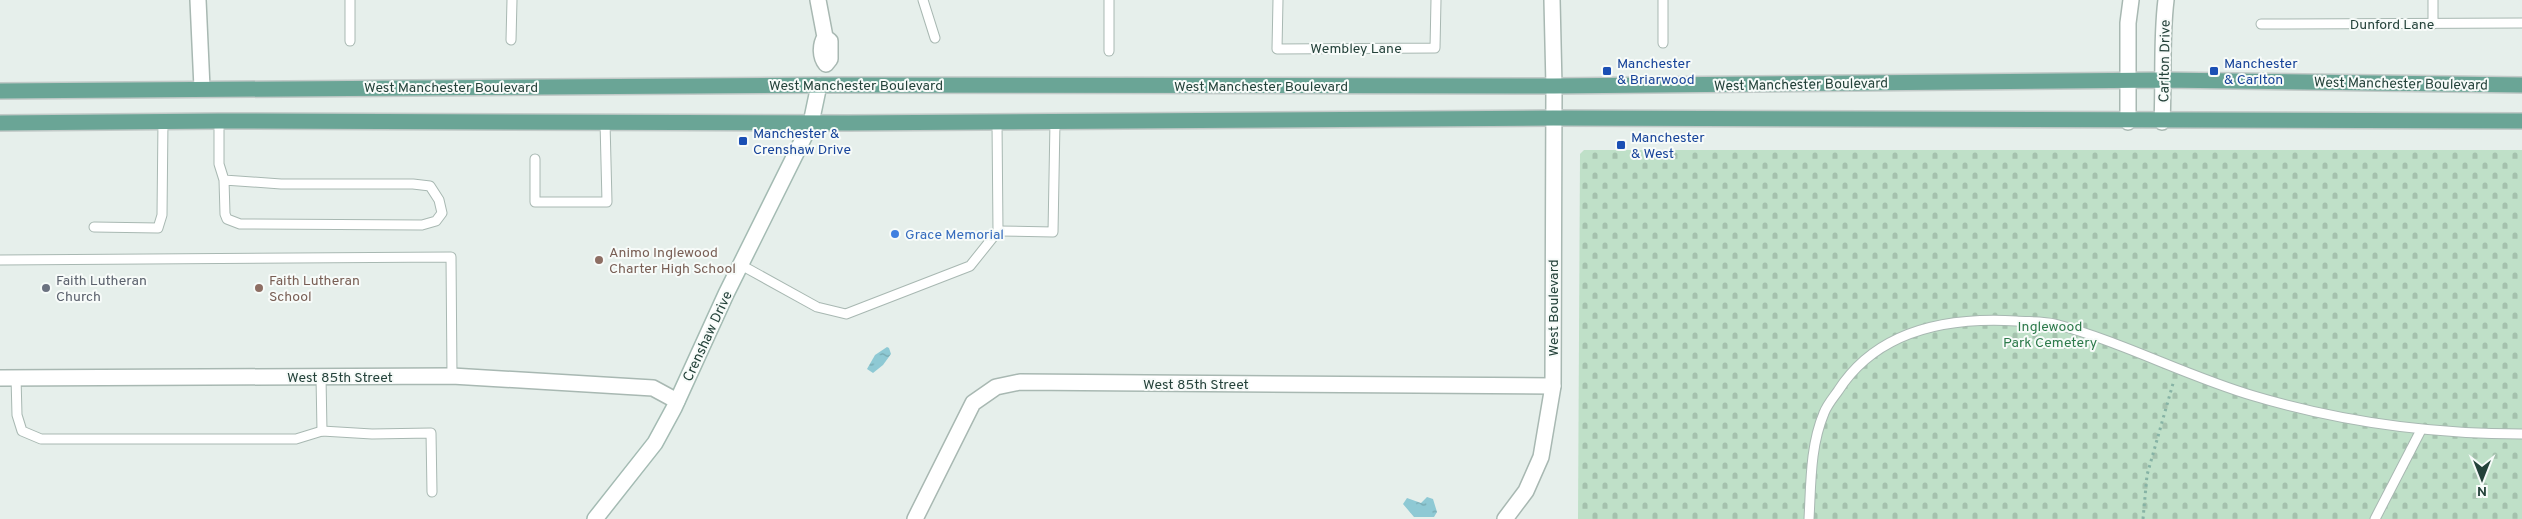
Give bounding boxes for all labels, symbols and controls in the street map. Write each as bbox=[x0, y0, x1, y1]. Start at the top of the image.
street label: Dunford Lane bbox=[2350, 17, 2434, 34]
street label: Carlton Drive bbox=[2156, 19, 2175, 103]
street label: Wembley Lane bbox=[1310, 41, 1402, 58]
place label: Manchester & Briarwood bbox=[1617, 56, 1695, 89]
place label: Manchester & Carlton bbox=[2224, 56, 2298, 89]
marker: Manchester & Briarwood bbox=[1601, 65, 1613, 77]
marker: Manchester & Carlton bbox=[2208, 65, 2220, 77]
street label: West Manchester Boulevard bbox=[2314, 74, 2488, 95]
street label: West Manchester Boulevard bbox=[1714, 75, 1888, 96]
street label: West Manchester Boulevard bbox=[769, 78, 943, 95]
street label: West Manchester Boulevard bbox=[1174, 79, 1348, 96]
street label: West Manchester Boulevard bbox=[364, 80, 538, 97]
place label: Manchester & Crenshaw Drive bbox=[753, 126, 851, 159]
place label: Manchester & West bbox=[1631, 130, 1705, 163]
marker: Manchester & Crenshaw Drive bbox=[737, 135, 749, 147]
marker: Manchester & West bbox=[1615, 139, 1627, 151]
place label: Grace Memorial bbox=[905, 227, 1004, 244]
marker: Grace Memorial bbox=[889, 228, 901, 240]
place label: Animo Inglewood Charter High School bbox=[609, 245, 736, 278]
marker: Animo Inglewood Charter High School bbox=[593, 254, 605, 266]
street label: West Boulevard bbox=[1546, 259, 1563, 357]
place label: Faith Lutheran Church bbox=[56, 273, 147, 306]
place label: Faith Lutheran School bbox=[269, 273, 360, 306]
marker: Faith Lutheran Church bbox=[40, 282, 52, 294]
marker: Faith Lutheran School bbox=[253, 282, 265, 294]
street label: Crenshaw Drive bbox=[680, 289, 737, 385]
park label: Inglewood Park Cemetery bbox=[2003, 319, 2097, 352]
street label: West 85th Street bbox=[287, 370, 393, 387]
street label: West 85th Street bbox=[1143, 377, 1249, 394]
north arrow bbox=[2457, 454, 2507, 504]
text: N bbox=[2477, 482, 2487, 499]

